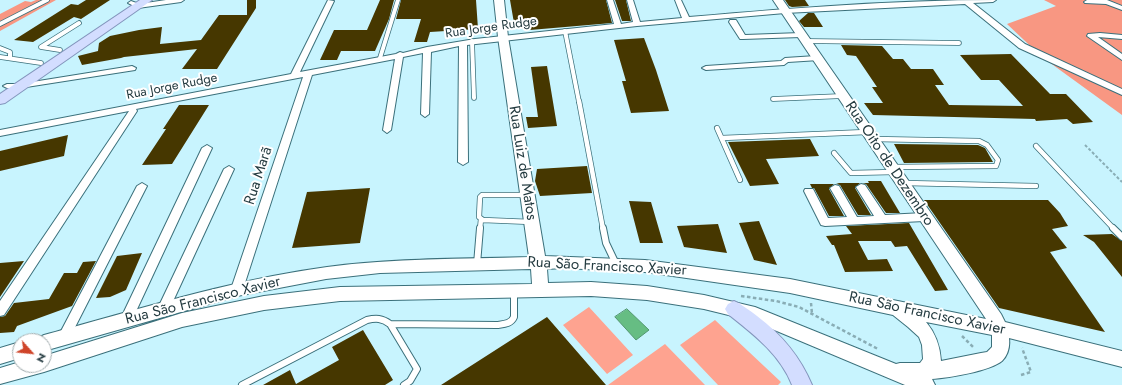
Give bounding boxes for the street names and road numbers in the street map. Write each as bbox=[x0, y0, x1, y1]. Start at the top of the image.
street label: Rua Jorge Rudge bbox=[444, 14, 538, 42]
street label: Rua Jorge Rudge bbox=[125, 71, 219, 103]
street label: Rua Oito de Dezembro bbox=[841, 98, 937, 230]
street label: Rua Luiz de Matos bbox=[504, 105, 540, 221]
street label: Rua Marã bbox=[241, 145, 277, 207]
street label: Rua São Francisco Xavier bbox=[527, 254, 687, 280]
street label: Rua São Francisco Xavier bbox=[123, 273, 283, 329]
street label: Rua São Francisco Xavier bbox=[847, 289, 1007, 339]

